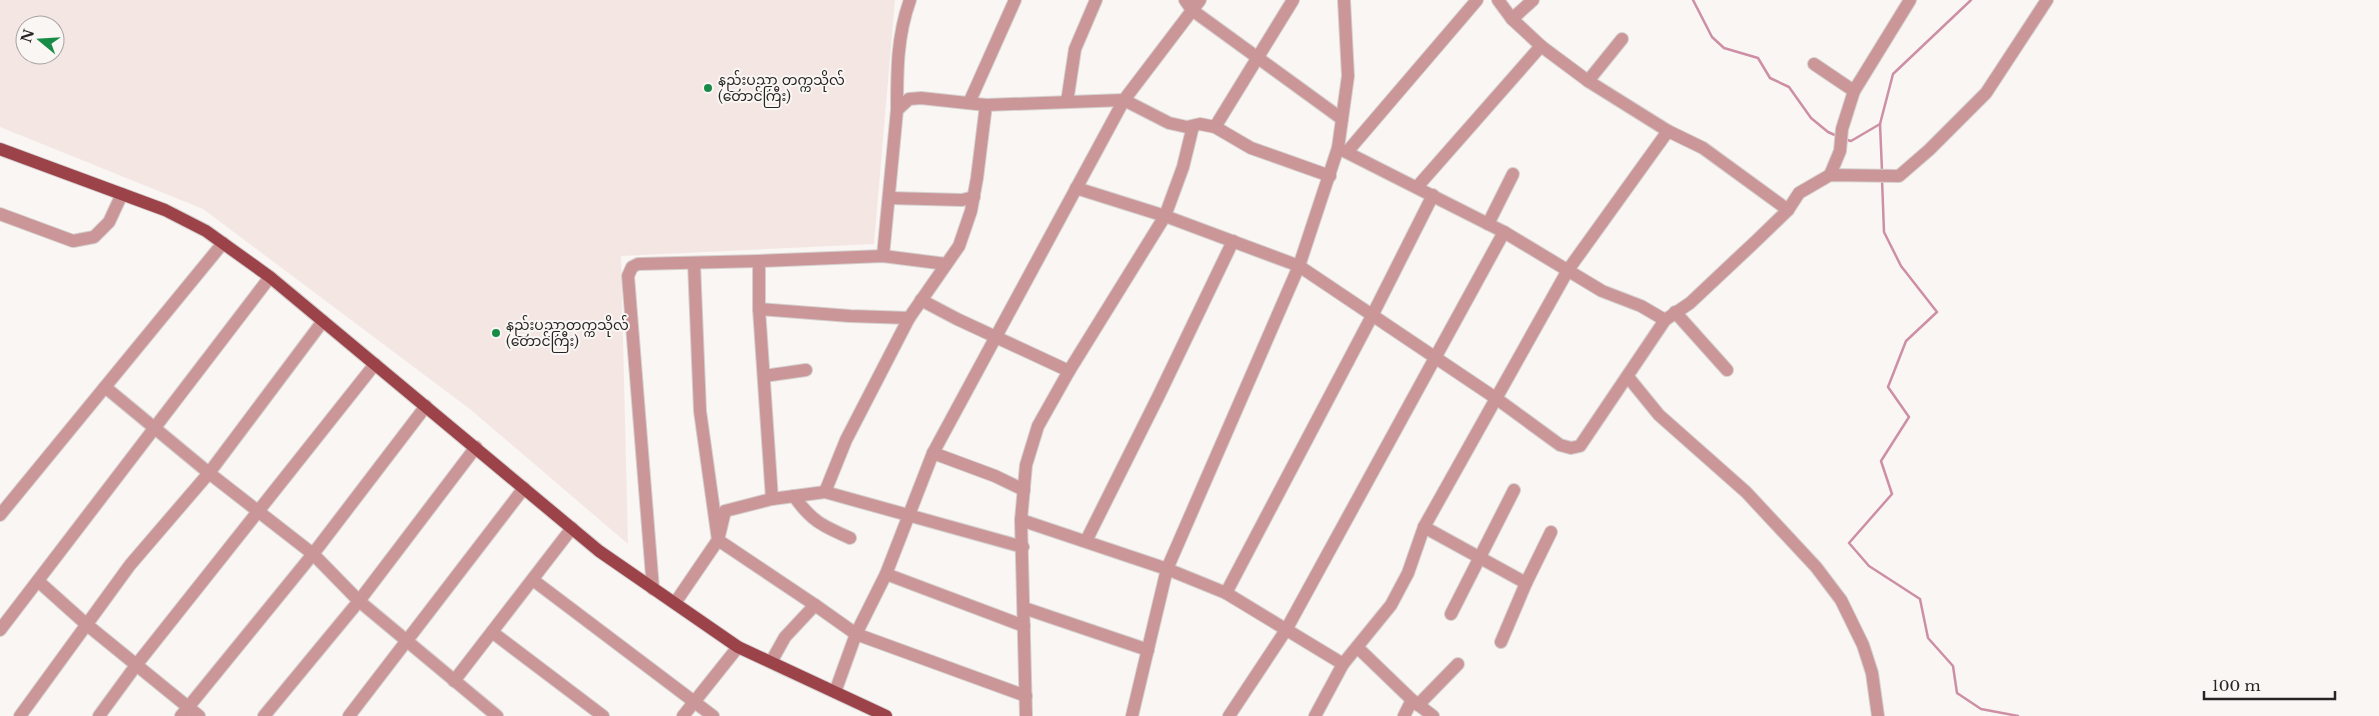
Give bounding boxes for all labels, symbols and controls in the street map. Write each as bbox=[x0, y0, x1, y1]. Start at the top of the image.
north arrow bbox=[15, 15, 65, 65]
text: N bbox=[17, 27, 38, 45]
place label: နည်းပညာ တက္ကသိုလ် (တောင်ကြီး) bbox=[718, 70, 845, 108]
marker: နည်းပညာ တက္ကသိုလ် (တောင်ကြီး) bbox=[702, 82, 714, 94]
place label: နည်းပညာတက္ကသိုလ် (တောင်ကြီး) bbox=[506, 315, 629, 353]
marker: နည်းပညာတက္ကသိုလ် (တောင်ကြီး) bbox=[490, 327, 502, 339]
scale bar bbox=[2204, 668, 2335, 700]
text: 100 m bbox=[2212, 676, 2261, 695]

